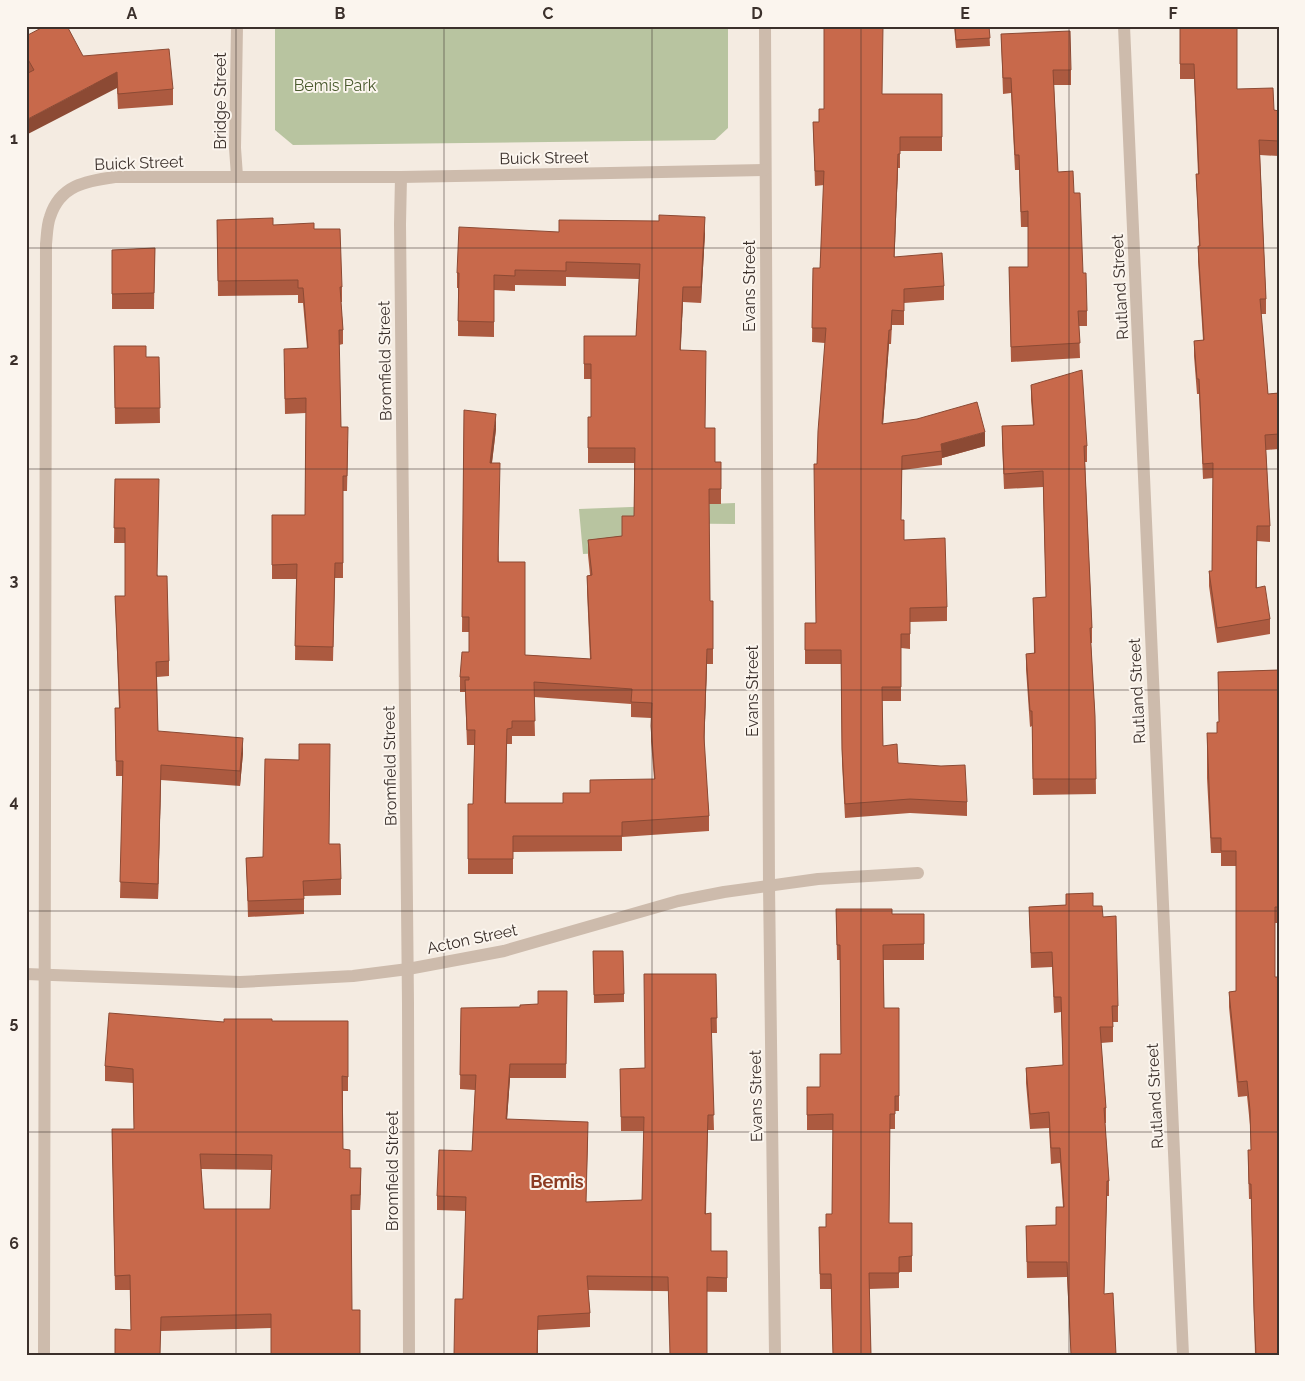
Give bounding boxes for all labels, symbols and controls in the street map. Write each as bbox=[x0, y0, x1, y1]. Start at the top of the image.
text: A bbox=[127, 4, 138, 23]
text: B bbox=[335, 4, 346, 23]
text: C bbox=[543, 4, 554, 23]
text: D bbox=[751, 4, 763, 23]
text: E bbox=[960, 4, 970, 23]
text: F bbox=[1168, 4, 1178, 23]
street label: Bridge Street bbox=[211, 52, 230, 150]
park label: Bemis Park bbox=[294, 76, 377, 95]
text: 1 bbox=[10, 129, 18, 148]
street label: Buick Street bbox=[499, 148, 589, 168]
street label: Buick Street bbox=[94, 152, 185, 174]
street label: Rutland Street bbox=[1108, 233, 1132, 340]
street label: Evans Street bbox=[740, 239, 759, 332]
street label: Bromfield Street bbox=[374, 300, 396, 421]
text: 2 bbox=[9, 350, 19, 369]
text: 3 bbox=[10, 571, 19, 590]
street label: Rutland Street bbox=[1125, 637, 1149, 744]
street label: Evans Street bbox=[743, 644, 762, 737]
street label: Bromfield Street bbox=[379, 705, 401, 826]
text: 4 bbox=[9, 792, 19, 811]
street label: Acton Street bbox=[425, 920, 520, 958]
text: 5 bbox=[10, 1013, 19, 1032]
street label: Rutland Street bbox=[1143, 1042, 1167, 1149]
street label: Evans Street bbox=[746, 1049, 766, 1142]
street label: Bromfield Street bbox=[383, 1110, 402, 1231]
district label: Bemis bbox=[530, 1171, 584, 1192]
text: 6 bbox=[9, 1234, 19, 1253]

